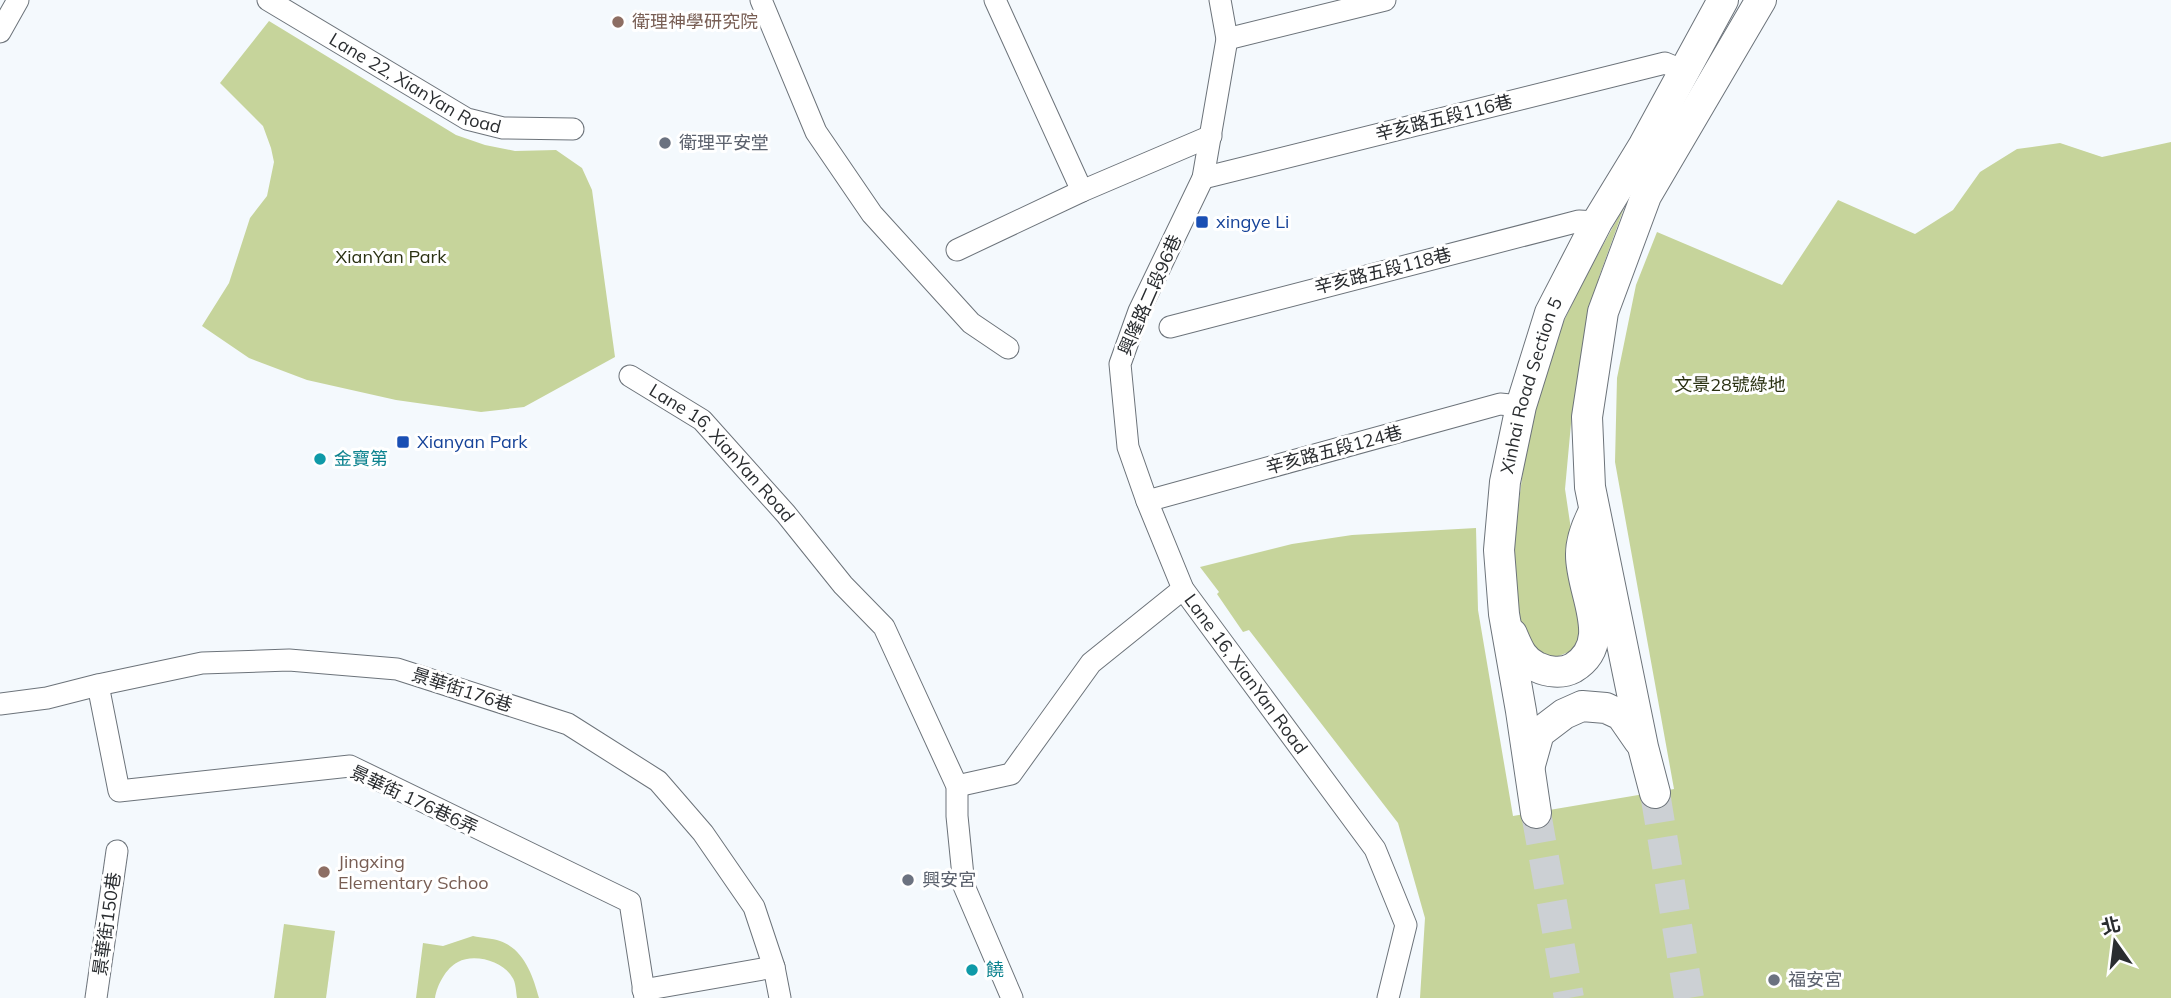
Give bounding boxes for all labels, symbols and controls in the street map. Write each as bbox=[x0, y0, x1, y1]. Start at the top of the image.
place label: 衛理神學研究院 bbox=[632, 10, 758, 33]
marker: 衛理神學研究院 bbox=[610, 14, 626, 30]
street label: Lane 22, XianYan Road bbox=[325, 27, 504, 138]
street label: 辛亥路五段116巷 bbox=[1373, 89, 1515, 146]
place label: 衛理平安堂 bbox=[679, 131, 769, 154]
marker: 衛理平安堂 bbox=[657, 135, 673, 151]
place label: xingye Li bbox=[1216, 210, 1289, 233]
marker: xingye Li bbox=[1194, 214, 1210, 230]
street label: 興隆路二段96巷 bbox=[1113, 231, 1186, 359]
street label: 辛亥路五段118巷 bbox=[1312, 242, 1454, 299]
park label: XianYan Park bbox=[336, 245, 447, 268]
street label: Xinhai Road Section 5 bbox=[1495, 293, 1567, 476]
park label: 文景28號綠地 bbox=[1674, 373, 1786, 396]
street label: Lane 16, XianYan Road bbox=[645, 378, 800, 527]
street label: 辛亥路五段124巷 bbox=[1263, 420, 1405, 479]
place label: Xianyan Park bbox=[417, 430, 528, 453]
marker: Xianyan Park bbox=[395, 434, 411, 450]
place label: 金寶第 bbox=[334, 447, 388, 470]
marker: 金寶第 bbox=[312, 451, 328, 467]
street label: Lane 16, XianYan Road bbox=[1180, 589, 1313, 758]
street label: 景華街176巷 bbox=[409, 662, 515, 717]
street label: 景華街 176巷6弄 bbox=[347, 760, 482, 839]
place label: Jingxing Elementary Schoo bbox=[338, 850, 488, 894]
marker: Jingxing Elementary Schoo bbox=[316, 864, 332, 880]
place label: 興安宮 bbox=[922, 868, 976, 891]
street label: 景華街150巷 bbox=[88, 871, 125, 977]
marker: 興安宮 bbox=[900, 872, 916, 888]
north arrow bbox=[2080, 907, 2150, 977]
text: 北 bbox=[2099, 912, 2123, 939]
place label: 饒 bbox=[986, 958, 1004, 981]
marker: 饒 bbox=[964, 962, 980, 978]
place label: 福安宮 bbox=[1788, 968, 1842, 991]
marker: 福安宮 bbox=[1766, 972, 1782, 988]

